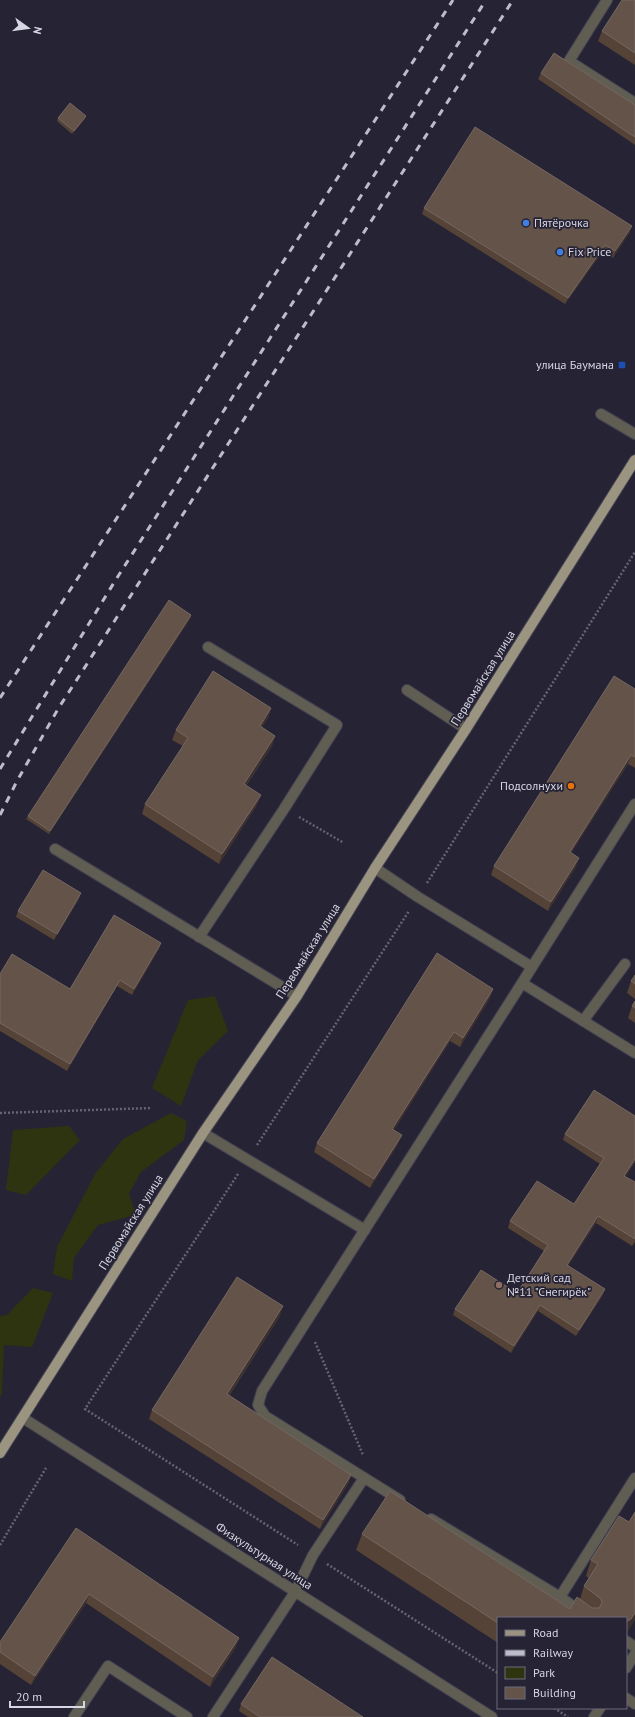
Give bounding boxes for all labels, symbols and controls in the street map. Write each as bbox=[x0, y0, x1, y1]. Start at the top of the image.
north arrow bbox=[8, 8, 48, 48]
text: N bbox=[30, 25, 45, 36]
place label: Пятёрочка bbox=[534, 215, 589, 230]
marker: Пятёрочка bbox=[521, 218, 531, 228]
place label: Fix Price bbox=[568, 244, 611, 259]
marker: Fix Price bbox=[555, 247, 565, 257]
place label: улица Баумана bbox=[536, 357, 614, 372]
marker: улица Баумана bbox=[617, 360, 627, 370]
street label: Первомайская улица bbox=[447, 627, 518, 728]
place label: Подсолнухи bbox=[500, 778, 563, 793]
marker: Подсолнухи bbox=[566, 781, 576, 791]
street label: Первомайская улица bbox=[272, 900, 343, 1001]
street label: Первомайская улица bbox=[95, 1171, 166, 1272]
place label: Детский сад №11 "Снегирёк" bbox=[507, 1270, 591, 1299]
marker: Детский сад №11 "Снегирёк" bbox=[494, 1280, 504, 1290]
street label: Физкультурная улица bbox=[213, 1519, 315, 1592]
legend bbox=[497, 1617, 627, 1709]
text: Road bbox=[533, 1625, 558, 1640]
text: Railway bbox=[533, 1645, 573, 1660]
text: Park bbox=[533, 1665, 555, 1680]
scale bar bbox=[10, 1683, 84, 1709]
text: Building bbox=[533, 1685, 576, 1700]
text: 20 m bbox=[16, 1689, 42, 1704]

